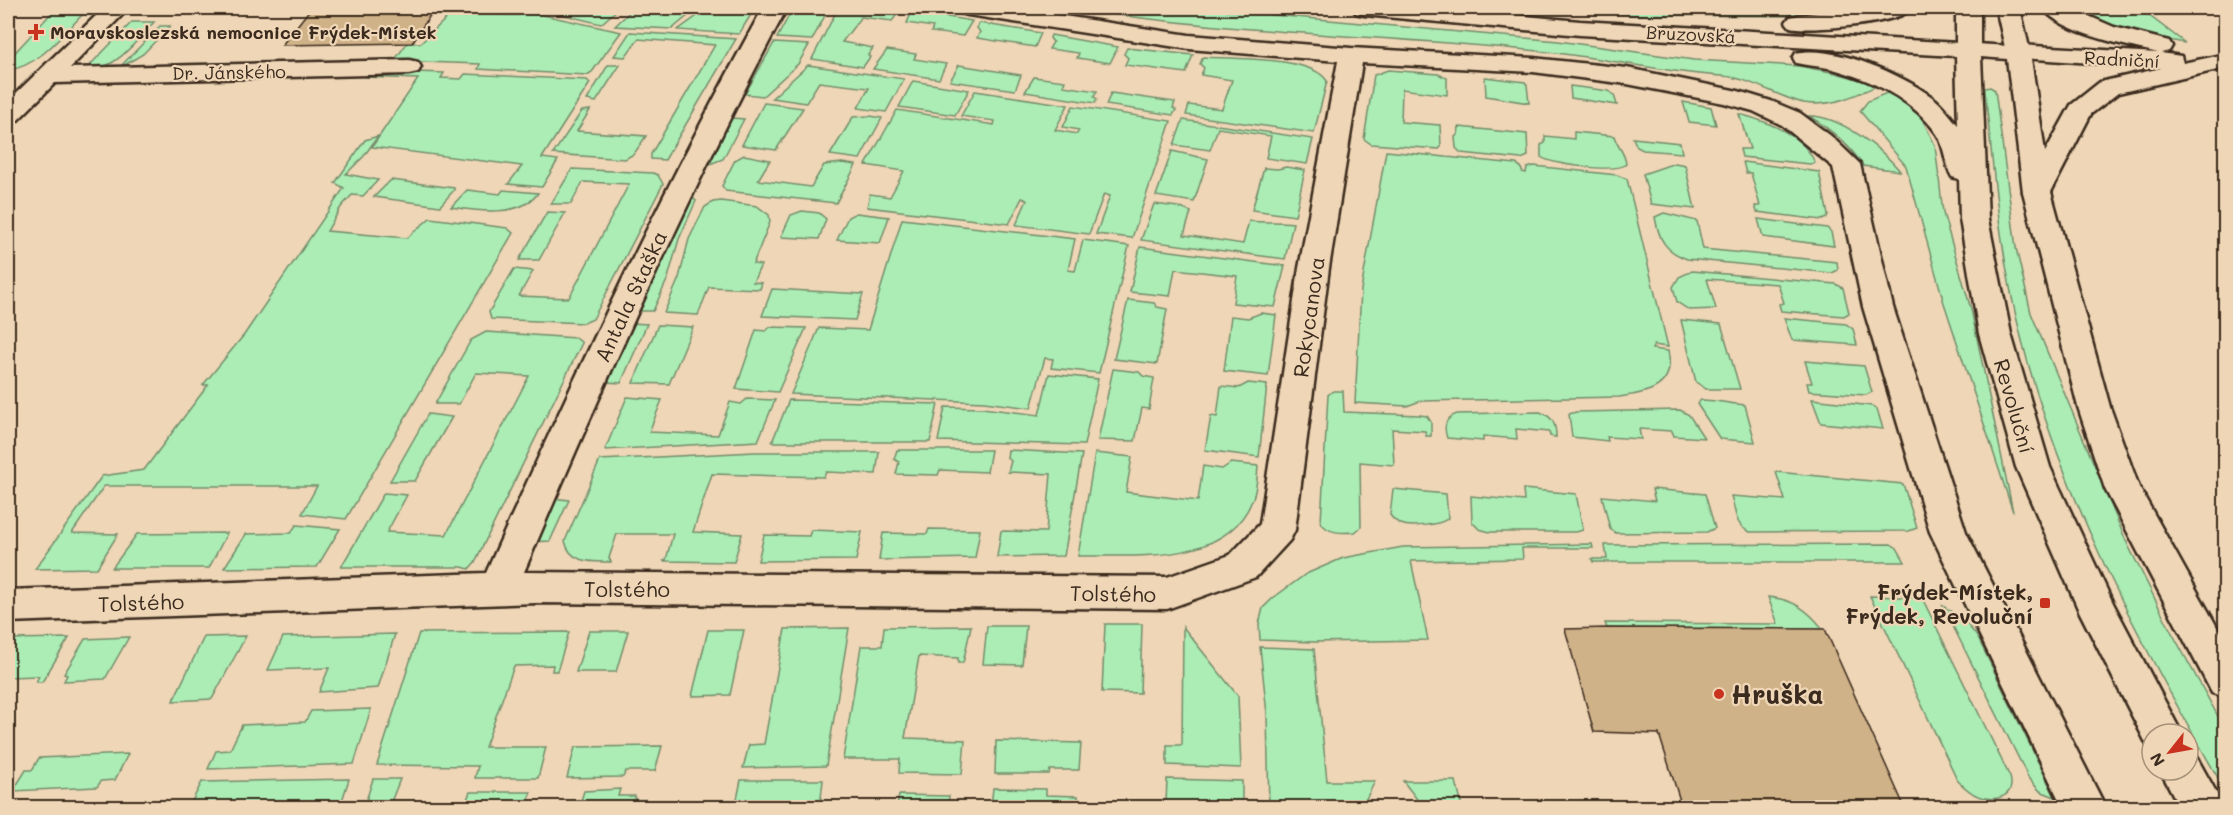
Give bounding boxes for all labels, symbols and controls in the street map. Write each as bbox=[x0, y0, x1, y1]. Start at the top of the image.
place label: Moravskoslezská nemocnice Frýdek-Místek bbox=[50, 20, 436, 44]
street label: Bruzovská bbox=[1646, 20, 1736, 48]
marker: Moravskoslezská nemocnice Frýdek-Místek bbox=[27, 23, 45, 41]
street label: Radniční bbox=[2083, 45, 2161, 73]
street label: Dr. Jánského bbox=[172, 59, 286, 85]
street label: Antala Staška bbox=[588, 226, 672, 366]
street label: Rokycanova bbox=[1286, 255, 1330, 379]
street label: Revoluční bbox=[1989, 355, 2041, 457]
street label: Tolstého bbox=[584, 575, 670, 602]
place label: Frýdek-Místek, Frýdek, Revoluční bbox=[1845, 578, 2033, 630]
street label: Tolstého bbox=[1070, 579, 1156, 607]
street label: Tolstého bbox=[97, 587, 185, 617]
marker: Frýdek-Místek, Frýdek, Revoluční bbox=[2038, 596, 2052, 610]
place label: Hruška bbox=[1731, 677, 1823, 711]
marker: Hruška bbox=[1712, 687, 1726, 701]
north arrow bbox=[2140, 722, 2200, 782]
text: N bbox=[2145, 749, 2169, 771]

